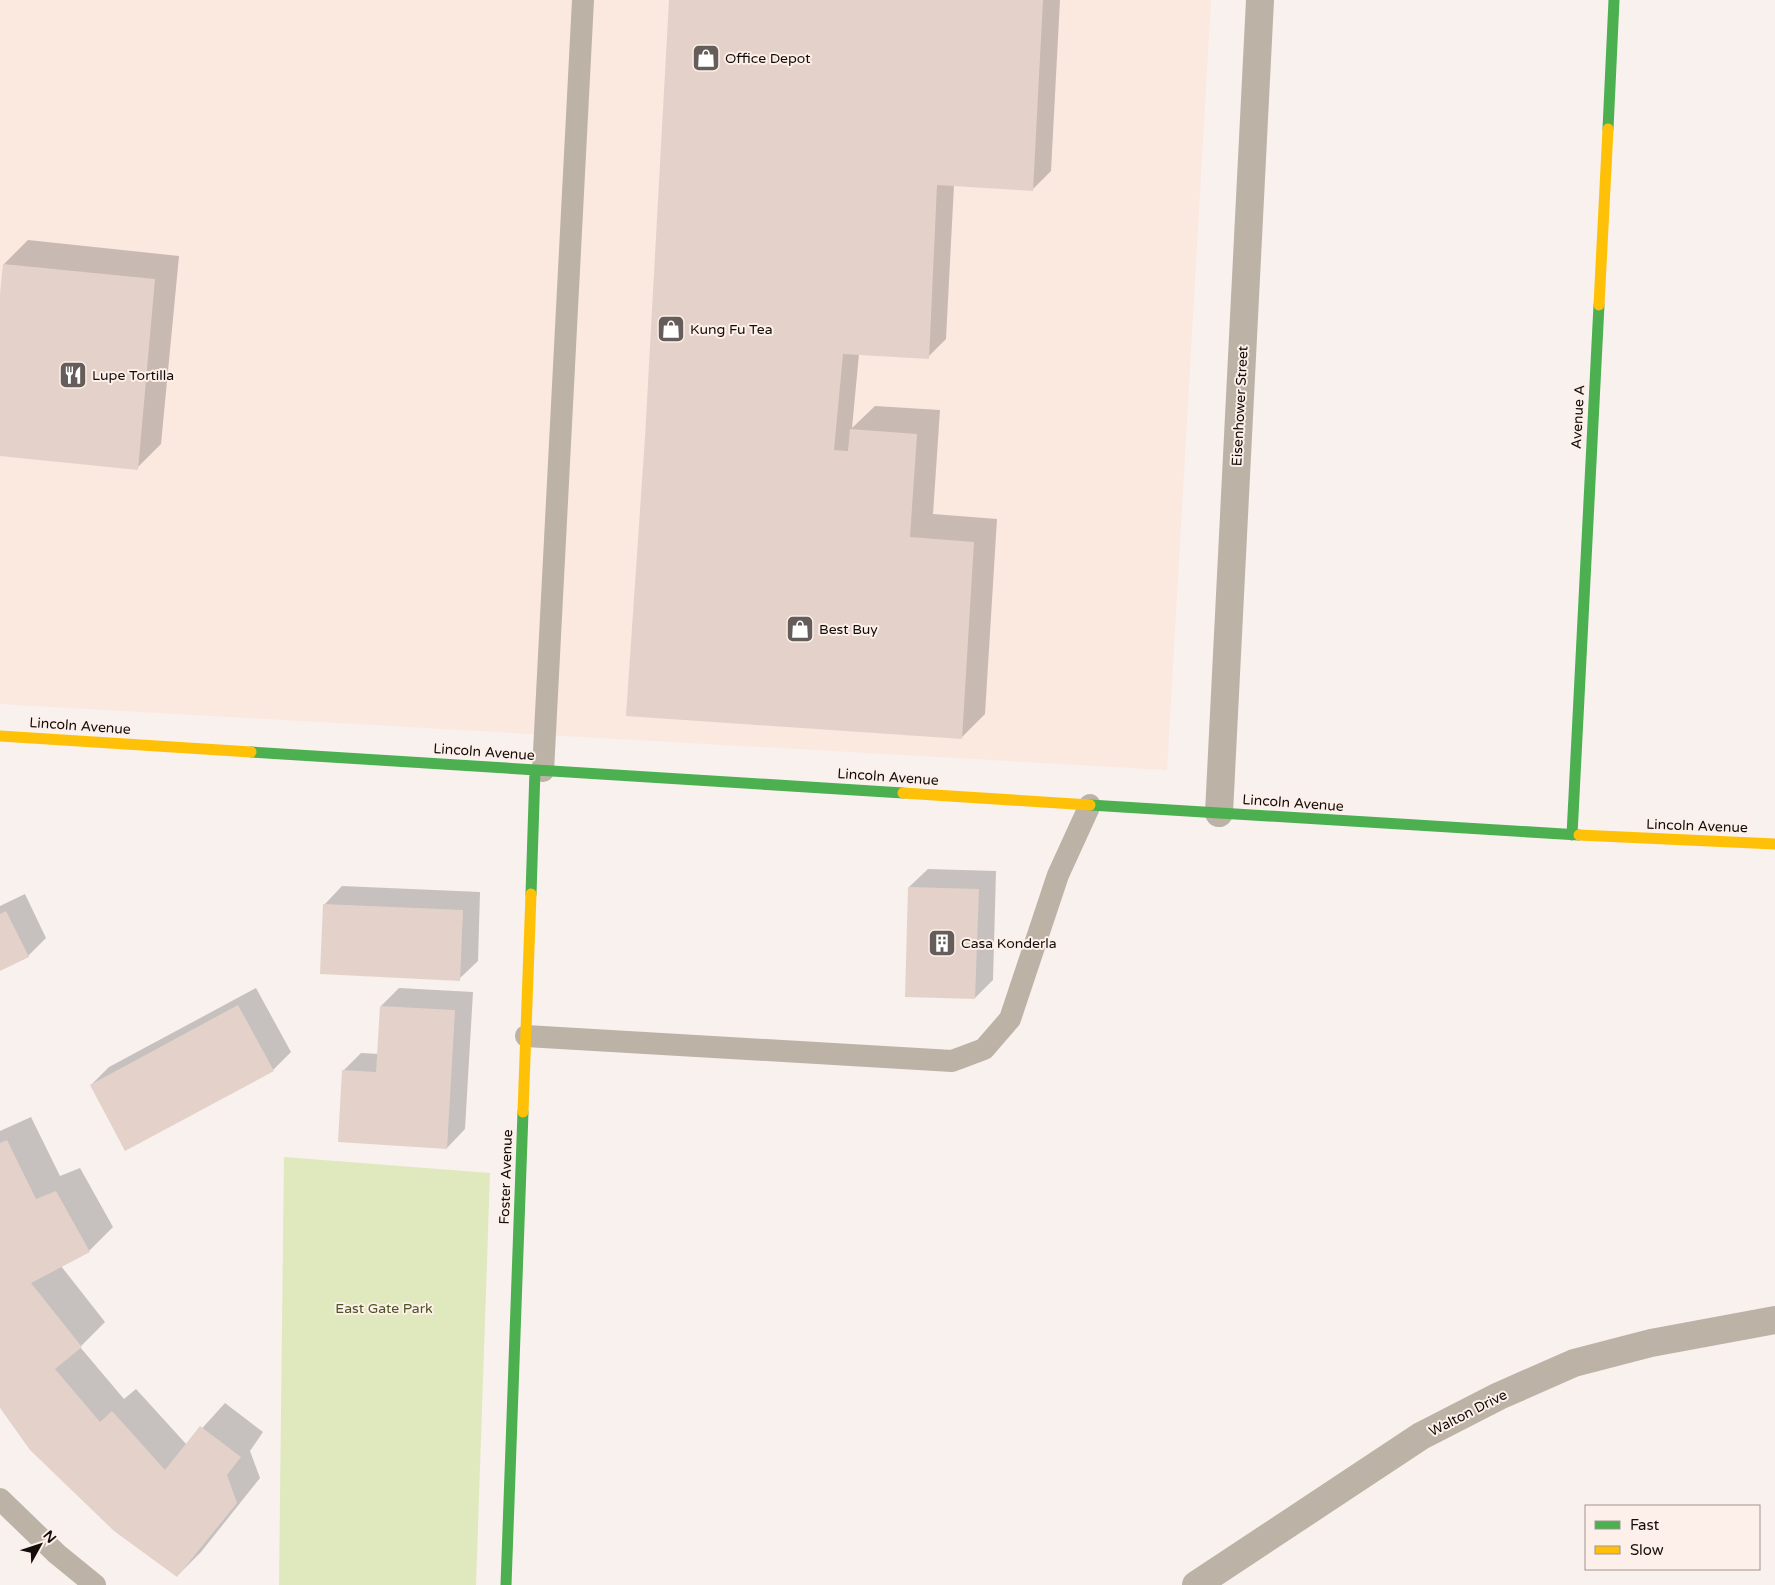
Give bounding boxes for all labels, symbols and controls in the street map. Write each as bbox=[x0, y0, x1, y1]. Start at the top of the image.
shop icon: Office Depot bbox=[691, 43, 721, 73]
place label: Office Depot bbox=[725, 50, 811, 67]
shop icon: Kung Fu Tea bbox=[656, 314, 686, 344]
place label: Kung Fu Tea bbox=[690, 321, 773, 338]
street label: Eisenhower Street bbox=[1228, 345, 1252, 467]
restaurant icon: Lupe Tortilla bbox=[58, 360, 88, 390]
place label: Lupe Tortilla bbox=[92, 367, 174, 384]
street label: Avenue A bbox=[1568, 384, 1588, 450]
shop icon: Best Buy bbox=[785, 614, 815, 644]
place label: Best Buy bbox=[819, 621, 878, 638]
street label: Lincoln Avenue bbox=[29, 714, 131, 738]
street label: Lincoln Avenue bbox=[433, 740, 535, 764]
street label: Lincoln Avenue bbox=[837, 765, 939, 789]
street label: Lincoln Avenue bbox=[1242, 791, 1344, 815]
street label: Lincoln Avenue bbox=[1646, 816, 1748, 836]
building icon: Casa Konderla bbox=[927, 928, 957, 958]
place label: Casa Konderla bbox=[961, 935, 1057, 952]
street label: Foster Avenue bbox=[496, 1129, 516, 1225]
park label: East Gate Park bbox=[335, 1300, 433, 1317]
street label: Walton Drive bbox=[1426, 1386, 1510, 1440]
legend bbox=[1585, 1505, 1760, 1570]
text: Fast bbox=[1630, 1516, 1660, 1534]
north arrow bbox=[15, 1520, 65, 1570]
text: N bbox=[39, 1527, 60, 1547]
text: Slow bbox=[1630, 1541, 1664, 1559]

